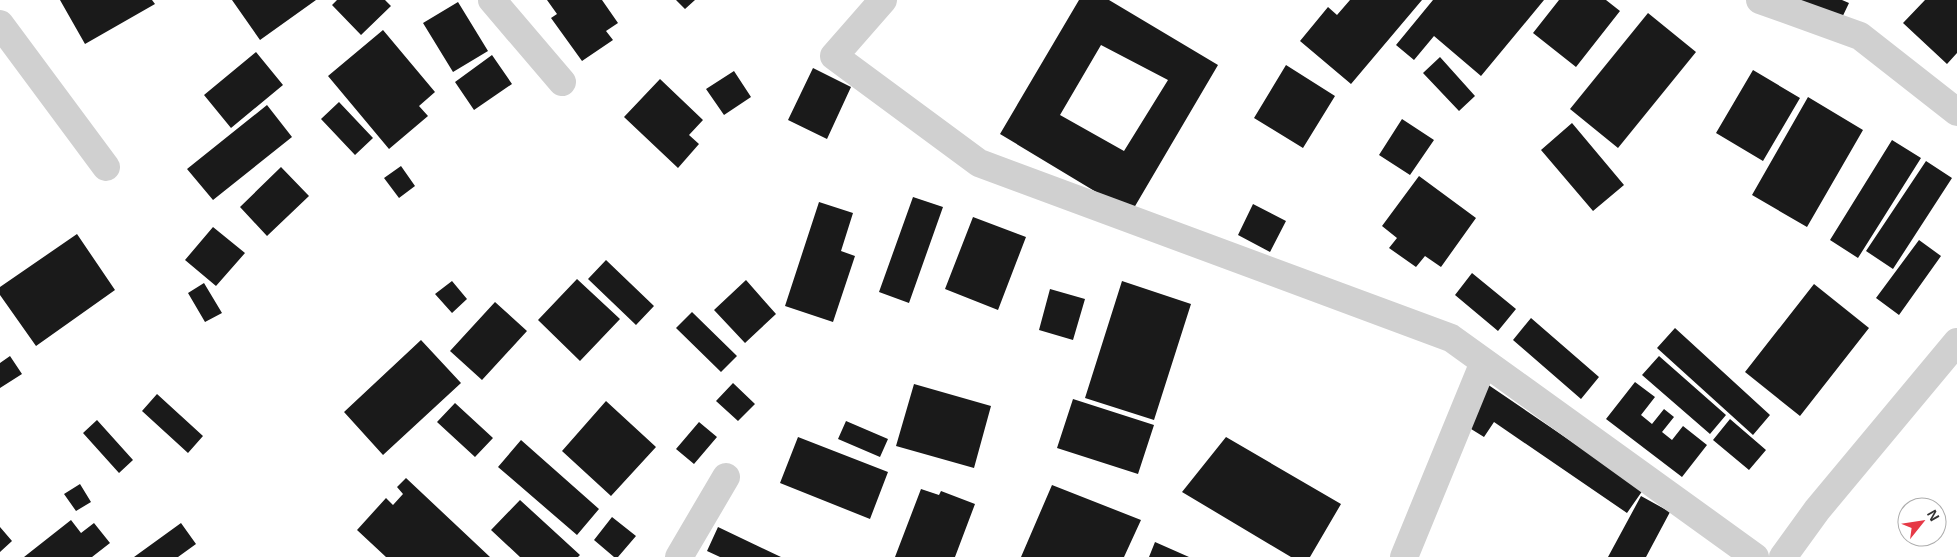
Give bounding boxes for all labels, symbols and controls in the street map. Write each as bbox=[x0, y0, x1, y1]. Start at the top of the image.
north arrow bbox=[1897, 497, 1947, 547]
text: N bbox=[1924, 507, 1943, 524]

